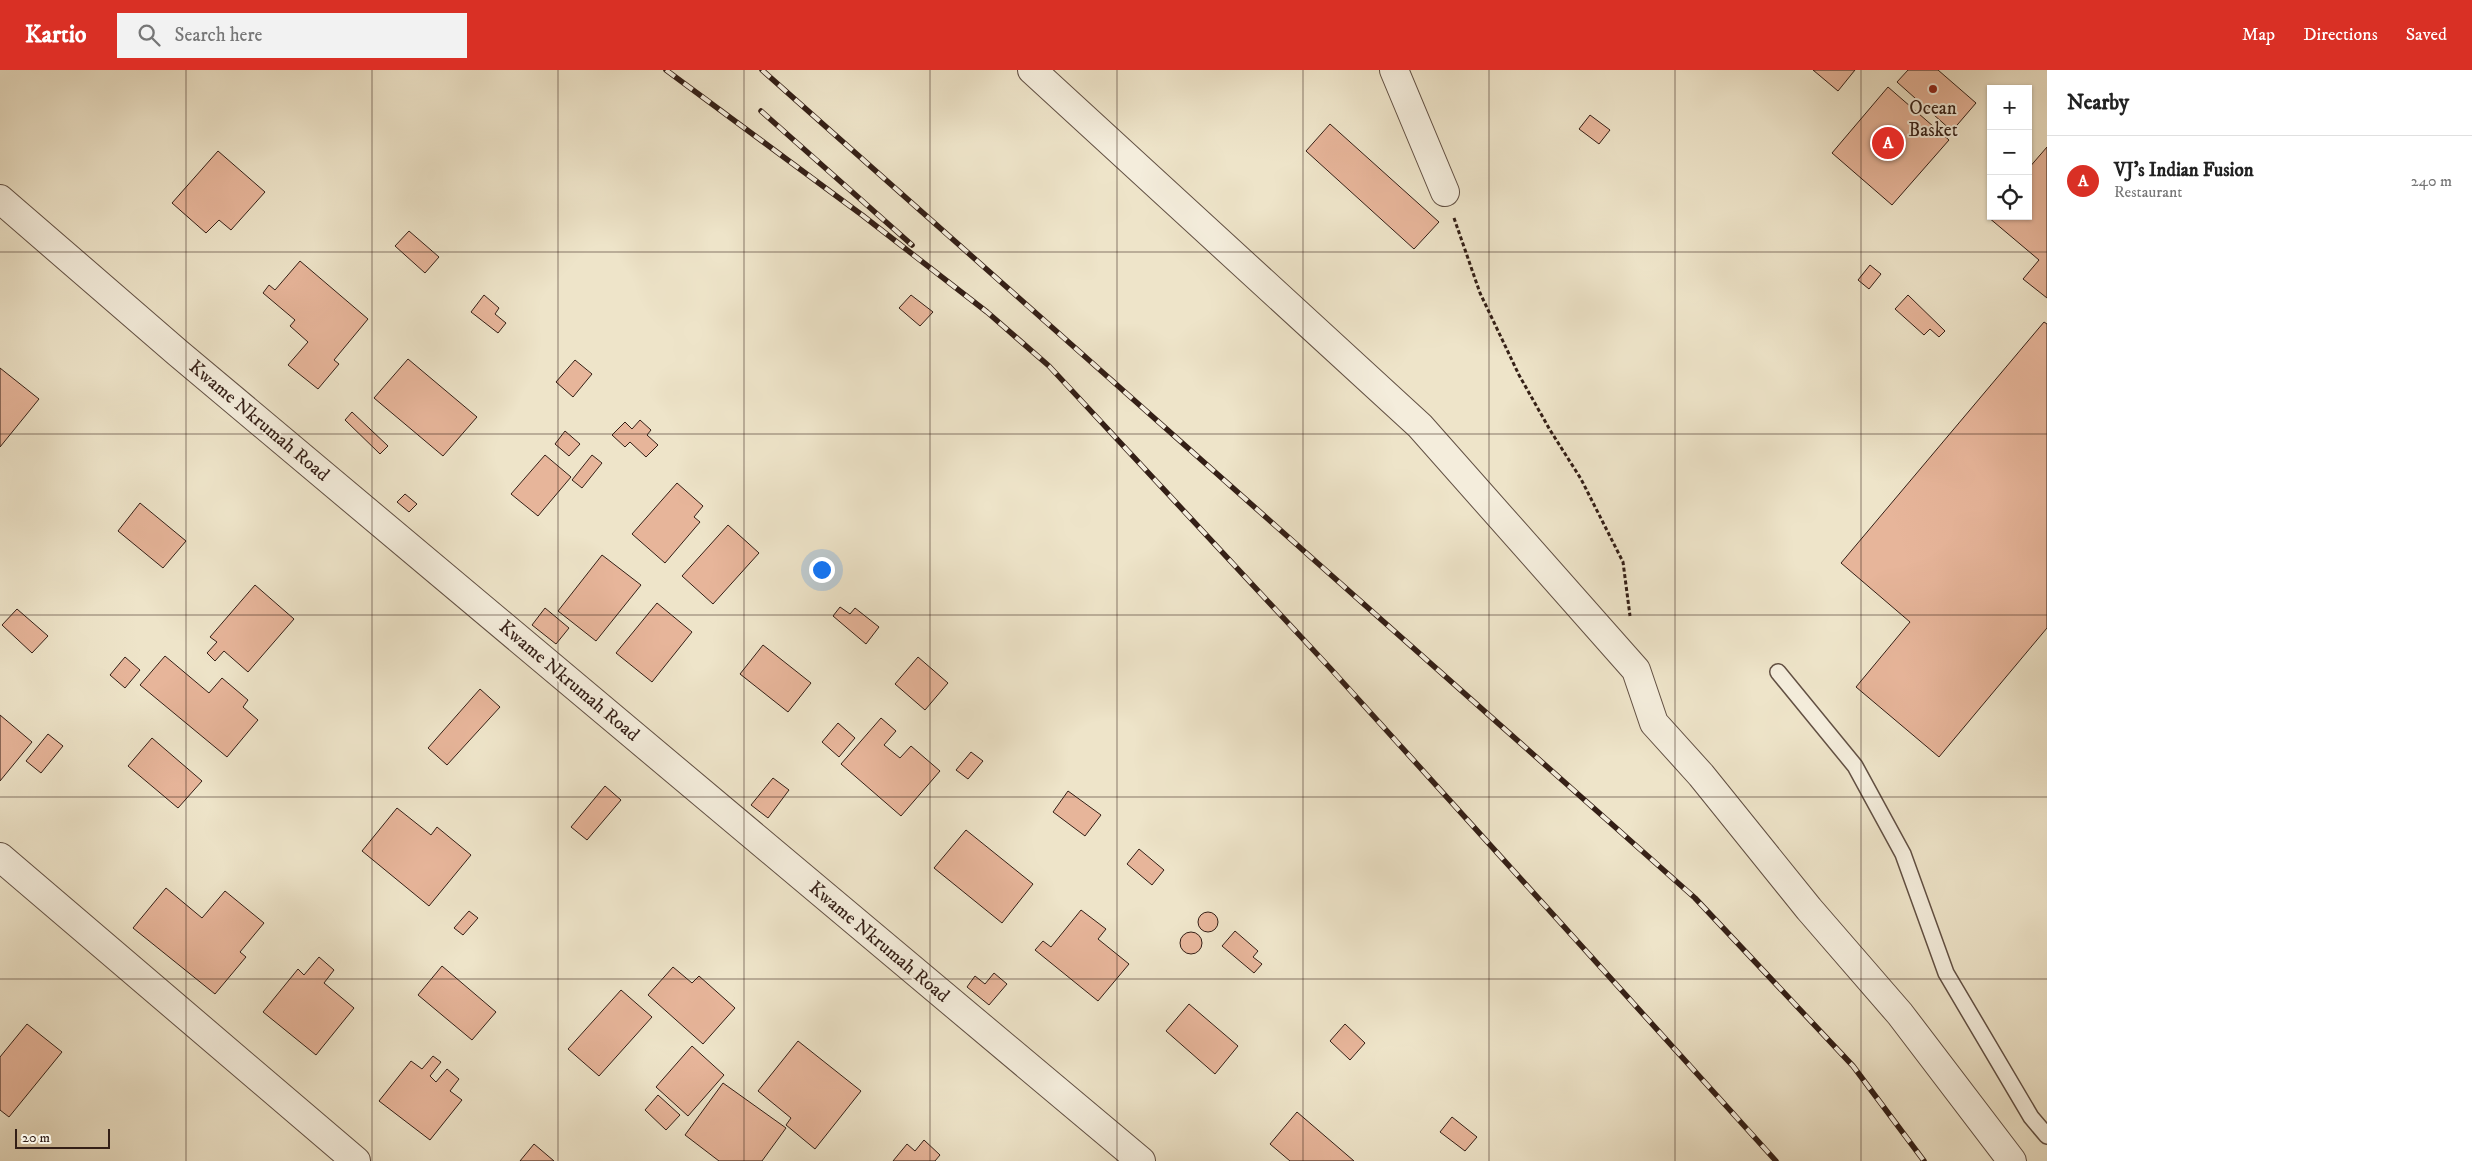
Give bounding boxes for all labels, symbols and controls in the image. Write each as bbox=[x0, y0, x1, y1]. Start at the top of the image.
search box bbox=[117, 13, 467, 58]
text: Kartio bbox=[25, 20, 87, 50]
icon: search bbox=[135, 21, 163, 49]
text: Search here bbox=[175, 24, 262, 47]
text: Map bbox=[2242, 24, 2275, 46]
text: Directions bbox=[2303, 24, 2378, 46]
text: Saved bbox=[2406, 24, 2447, 46]
marker: Ocean Basket bbox=[1927, 83, 1939, 95]
map controls bbox=[1987, 85, 2032, 220]
button: + bbox=[1987, 85, 2032, 130]
text: Nearby bbox=[2067, 90, 2129, 116]
place label: Ocean Basket bbox=[1908, 97, 1958, 142]
pin: A bbox=[1872, 124, 1904, 162]
button: − bbox=[1987, 130, 2032, 175]
text: VJ's Indian Fusion bbox=[2114, 159, 2254, 182]
text: A bbox=[2078, 171, 2088, 191]
text: 240 m bbox=[2411, 171, 2452, 191]
button: locate bbox=[1987, 175, 2032, 220]
text: Restaurant bbox=[2114, 182, 2182, 202]
street label: Kwame Nkrumah Road bbox=[184, 356, 334, 487]
your location bbox=[809, 557, 835, 583]
street label: Kwame Nkrumah Road bbox=[494, 616, 644, 747]
street label: Kwame Nkrumah Road bbox=[804, 877, 954, 1008]
scale bar bbox=[15, 1126, 110, 1149]
text: 20 m bbox=[22, 1129, 50, 1147]

